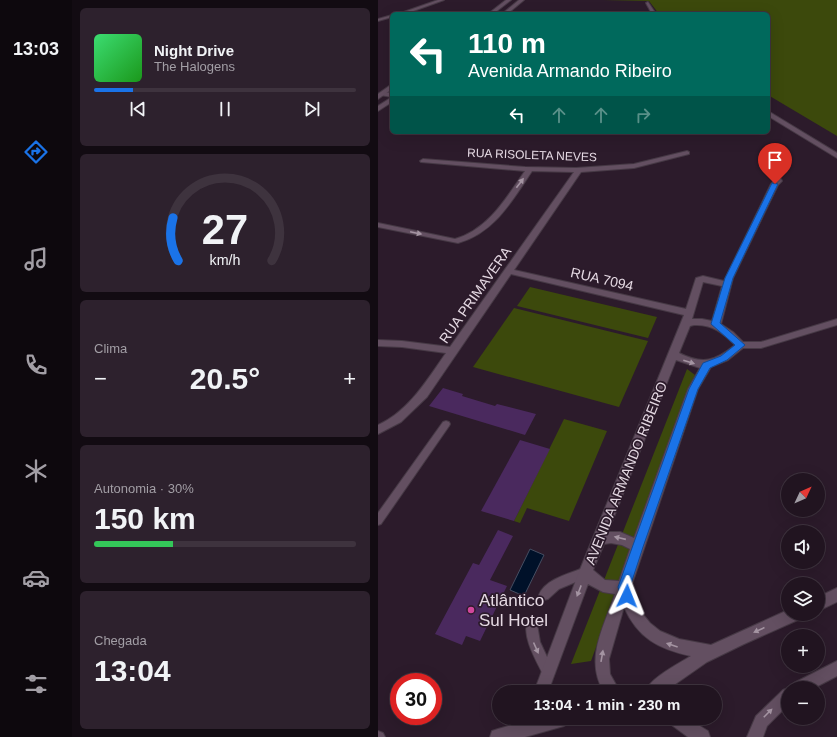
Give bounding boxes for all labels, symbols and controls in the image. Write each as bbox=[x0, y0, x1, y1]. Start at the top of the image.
icon: left bbox=[402, 28, 454, 80]
text: 110 m bbox=[468, 28, 546, 59]
text: 13:03 bbox=[13, 39, 59, 59]
text: Night Drive bbox=[154, 42, 234, 59]
text: The Halogens bbox=[154, 59, 235, 74]
text: Avenida Armando Ribeiro bbox=[468, 61, 672, 81]
icon: previous bbox=[127, 98, 149, 120]
icon: pause bbox=[214, 98, 236, 120]
icon: next bbox=[301, 98, 323, 120]
icon: left bbox=[506, 104, 528, 126]
icon: ahead bbox=[548, 104, 570, 126]
icon: ahead bbox=[590, 104, 612, 126]
icon: right bbox=[632, 104, 654, 126]
icon: directions bbox=[22, 138, 50, 166]
pin bbox=[758, 143, 792, 184]
street label: RUA RISOLETA NEVES bbox=[467, 146, 597, 164]
icon: arrive bbox=[764, 149, 786, 171]
one-way arrow bbox=[516, 178, 524, 188]
text: 27 bbox=[202, 205, 248, 252]
one-way arrow bbox=[410, 230, 422, 236]
street label: RUA PRIMAVERA bbox=[436, 243, 515, 346]
icon: music bbox=[22, 245, 50, 273]
text: km/h bbox=[210, 251, 241, 267]
street label: RUA 7094 bbox=[569, 264, 635, 294]
text: Clima bbox=[94, 341, 127, 356]
icon: phone bbox=[22, 351, 50, 379]
one-way arrow bbox=[684, 360, 696, 366]
text: 20.5° bbox=[190, 362, 260, 395]
text: − bbox=[94, 366, 107, 391]
text: + bbox=[343, 366, 356, 391]
street label: AVENIDA ARMANDO RIBEIRO bbox=[582, 379, 670, 567]
icon: climate bbox=[22, 457, 50, 485]
north arrow bbox=[781, 473, 825, 517]
map controls bbox=[781, 473, 825, 725]
text: Autonomia · 30% bbox=[94, 481, 194, 496]
text: 150 km bbox=[94, 502, 196, 535]
button: sound bbox=[781, 525, 825, 569]
one-way arrow bbox=[613, 534, 626, 540]
icon: car bbox=[22, 564, 50, 592]
position arrow bbox=[606, 575, 648, 617]
button: layers bbox=[781, 577, 825, 621]
one-way arrow bbox=[576, 585, 582, 597]
place label: Atlântico Sul Hotel bbox=[479, 591, 548, 630]
marker: Atlântico Sul Hotel bbox=[466, 605, 476, 615]
one-way arrow bbox=[754, 627, 765, 633]
button: + bbox=[781, 629, 825, 673]
text: Chegada bbox=[94, 633, 147, 648]
one-way arrow bbox=[533, 642, 539, 653]
one-way arrow bbox=[666, 642, 678, 648]
one-way arrow bbox=[600, 650, 606, 662]
text: 13:04 bbox=[94, 654, 171, 687]
icon: filters bbox=[22, 670, 50, 698]
speed limit sign: 30 bbox=[390, 673, 442, 725]
button: − bbox=[781, 681, 825, 725]
text: 13:04 · 1 min · 230 m bbox=[534, 696, 680, 713]
one-way arrow bbox=[763, 708, 773, 718]

